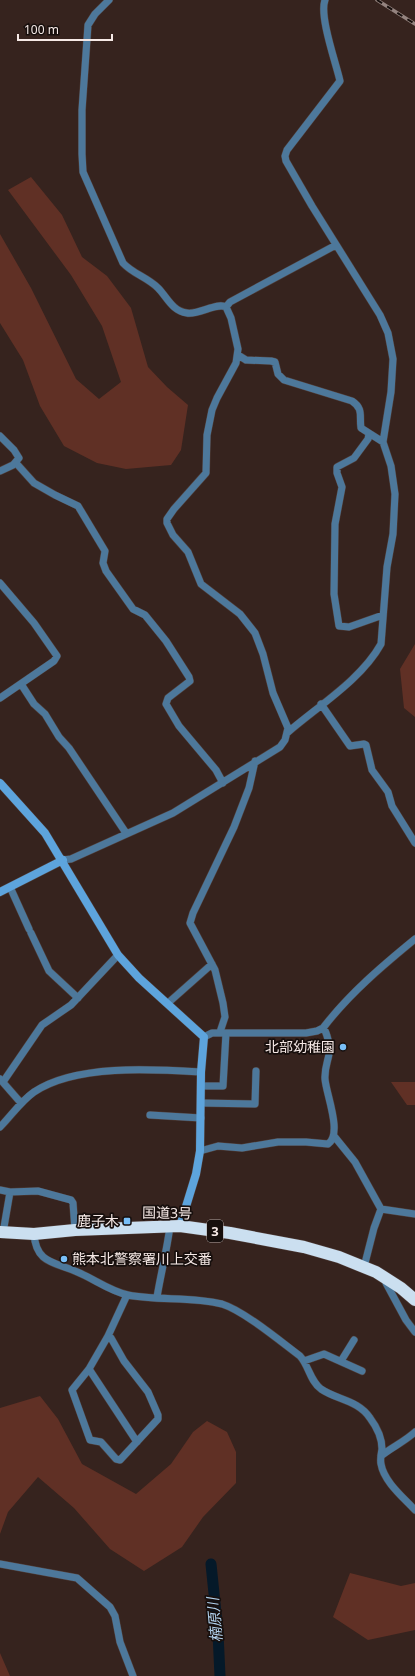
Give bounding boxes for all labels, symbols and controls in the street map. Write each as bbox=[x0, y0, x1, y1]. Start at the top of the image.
scale bar bbox=[18, 16, 112, 42]
text: 100 m bbox=[24, 21, 59, 38]
place label: 北部幼稚園 bbox=[265, 1037, 335, 1056]
marker: 北部幼稚園 bbox=[338, 1042, 348, 1052]
street label: 国道3号 bbox=[142, 1203, 192, 1222]
place label: 鹿子木 bbox=[77, 1211, 119, 1230]
marker: 鹿子木 bbox=[122, 1216, 132, 1226]
road number: 3 bbox=[207, 1220, 223, 1242]
place label: 熊本北警察署川上交番 bbox=[72, 1249, 212, 1268]
marker: 熊本北警察署川上交番 bbox=[59, 1254, 69, 1264]
water label: 楠原川 bbox=[202, 1595, 226, 1643]

